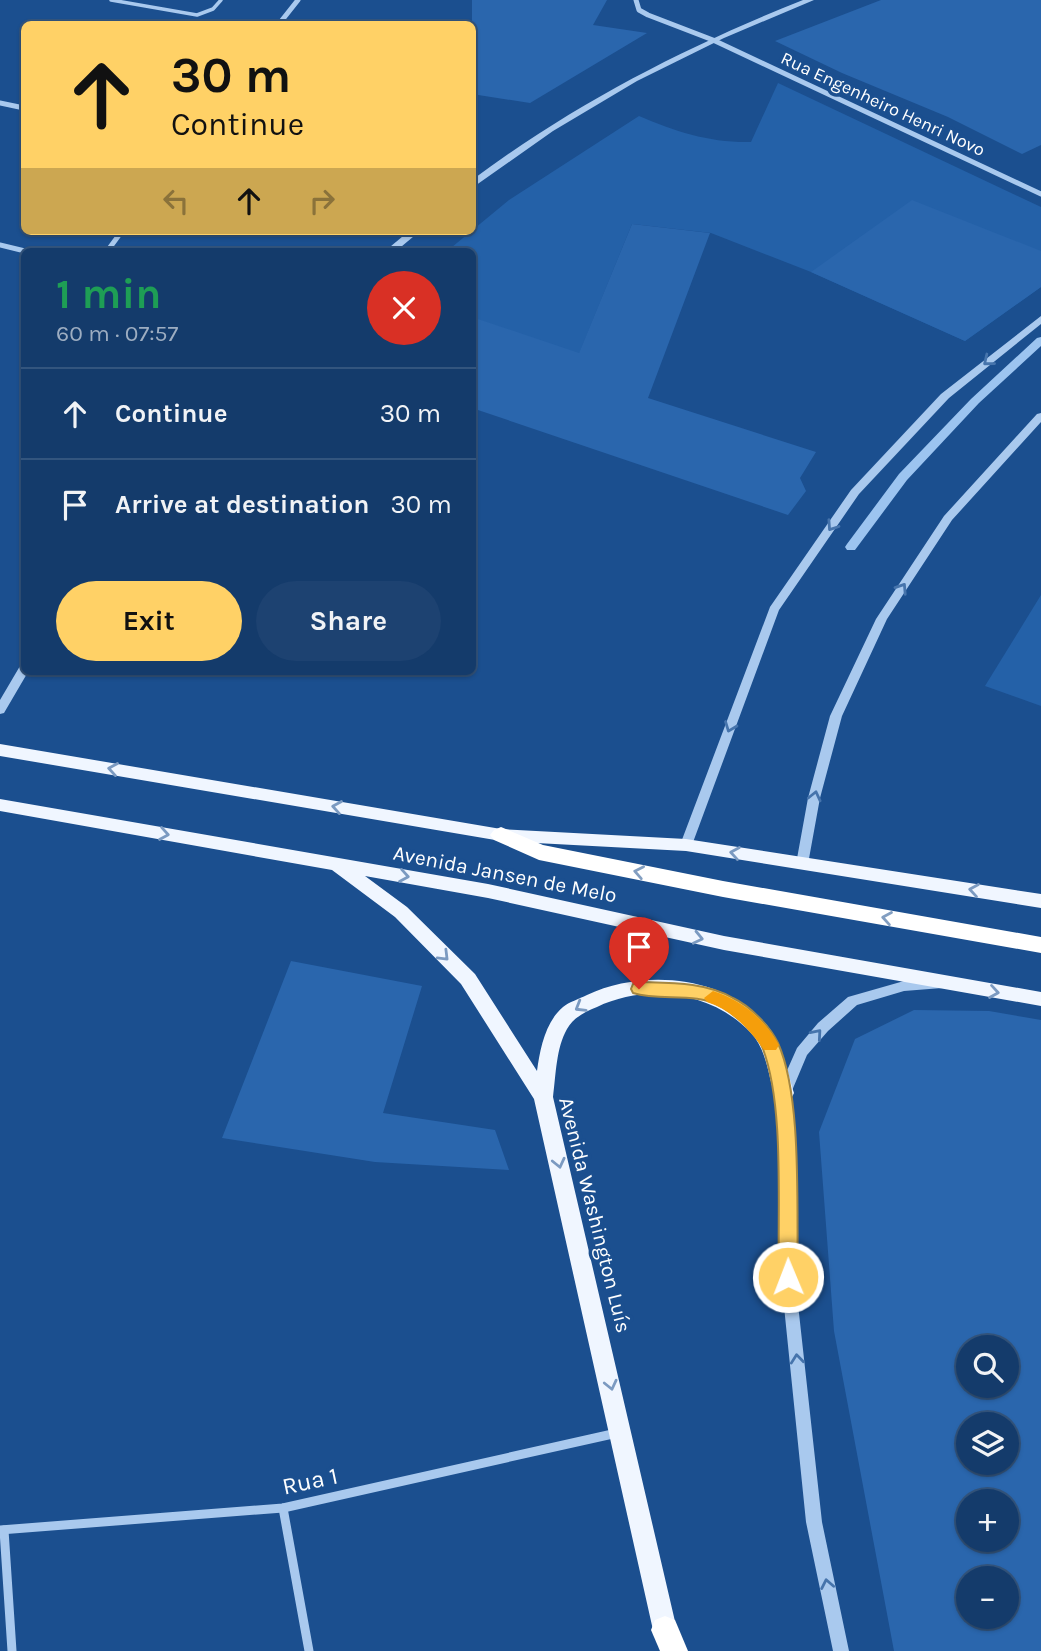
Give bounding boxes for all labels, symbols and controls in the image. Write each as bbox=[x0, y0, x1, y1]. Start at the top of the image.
text: 30 m bbox=[171, 47, 291, 104]
street label: Rua Engenheiro Henri Novo bbox=[777, 47, 989, 161]
icon: ahead bbox=[56, 49, 147, 140]
text: Continue bbox=[171, 106, 304, 143]
icon: left bbox=[157, 182, 195, 220]
icon: ahead bbox=[230, 182, 268, 220]
icon: right bbox=[303, 182, 341, 220]
text: 1 min bbox=[56, 269, 161, 319]
button: close bbox=[367, 271, 441, 345]
text: 60 m · 07:57 bbox=[56, 320, 178, 347]
one-way arrow bbox=[983, 353, 995, 366]
icon: ahead bbox=[56, 395, 94, 433]
text: Continue bbox=[115, 398, 227, 429]
text: 30 m bbox=[380, 398, 441, 429]
icon: arrive bbox=[56, 486, 94, 524]
text: Arrive at destination bbox=[115, 489, 369, 520]
text: 30 m bbox=[390, 489, 452, 520]
one-way arrow bbox=[828, 518, 840, 531]
button: Exit bbox=[56, 581, 242, 661]
button: Share bbox=[256, 581, 441, 661]
one-way arrow bbox=[894, 583, 906, 596]
one-way arrow bbox=[724, 721, 738, 733]
one-way arrow bbox=[107, 762, 119, 777]
one-way arrow bbox=[806, 791, 821, 803]
one-way arrow bbox=[331, 800, 343, 815]
one-way arrow bbox=[158, 826, 170, 841]
street label: Avenida Jansen de Melo bbox=[391, 841, 619, 907]
one-way arrow bbox=[729, 846, 741, 861]
one-way arrow bbox=[633, 866, 645, 881]
one-way arrow bbox=[398, 868, 410, 883]
one-way arrow bbox=[968, 883, 979, 898]
one-way arrow bbox=[881, 911, 893, 926]
pin bbox=[609, 917, 669, 989]
icon: arrive bbox=[620, 928, 658, 966]
one-way arrow bbox=[692, 929, 704, 944]
one-way arrow bbox=[436, 947, 449, 960]
one-way arrow bbox=[989, 984, 1000, 999]
one-way arrow bbox=[575, 999, 588, 1012]
one-way arrow bbox=[809, 1030, 821, 1043]
street label: Avenida Washington Luís bbox=[554, 1095, 636, 1335]
one-way arrow bbox=[551, 1157, 565, 1169]
position arrow bbox=[751, 1240, 825, 1314]
map controls bbox=[956, 1335, 1019, 1629]
button: search bbox=[956, 1335, 1019, 1398]
one-way arrow bbox=[790, 1353, 805, 1364]
one-way arrow bbox=[603, 1378, 617, 1390]
button: layers bbox=[956, 1412, 1019, 1475]
street label: Rua 1 bbox=[280, 1461, 340, 1501]
button: + bbox=[956, 1489, 1019, 1552]
button: − bbox=[956, 1566, 1019, 1629]
one-way arrow bbox=[821, 1578, 836, 1590]

